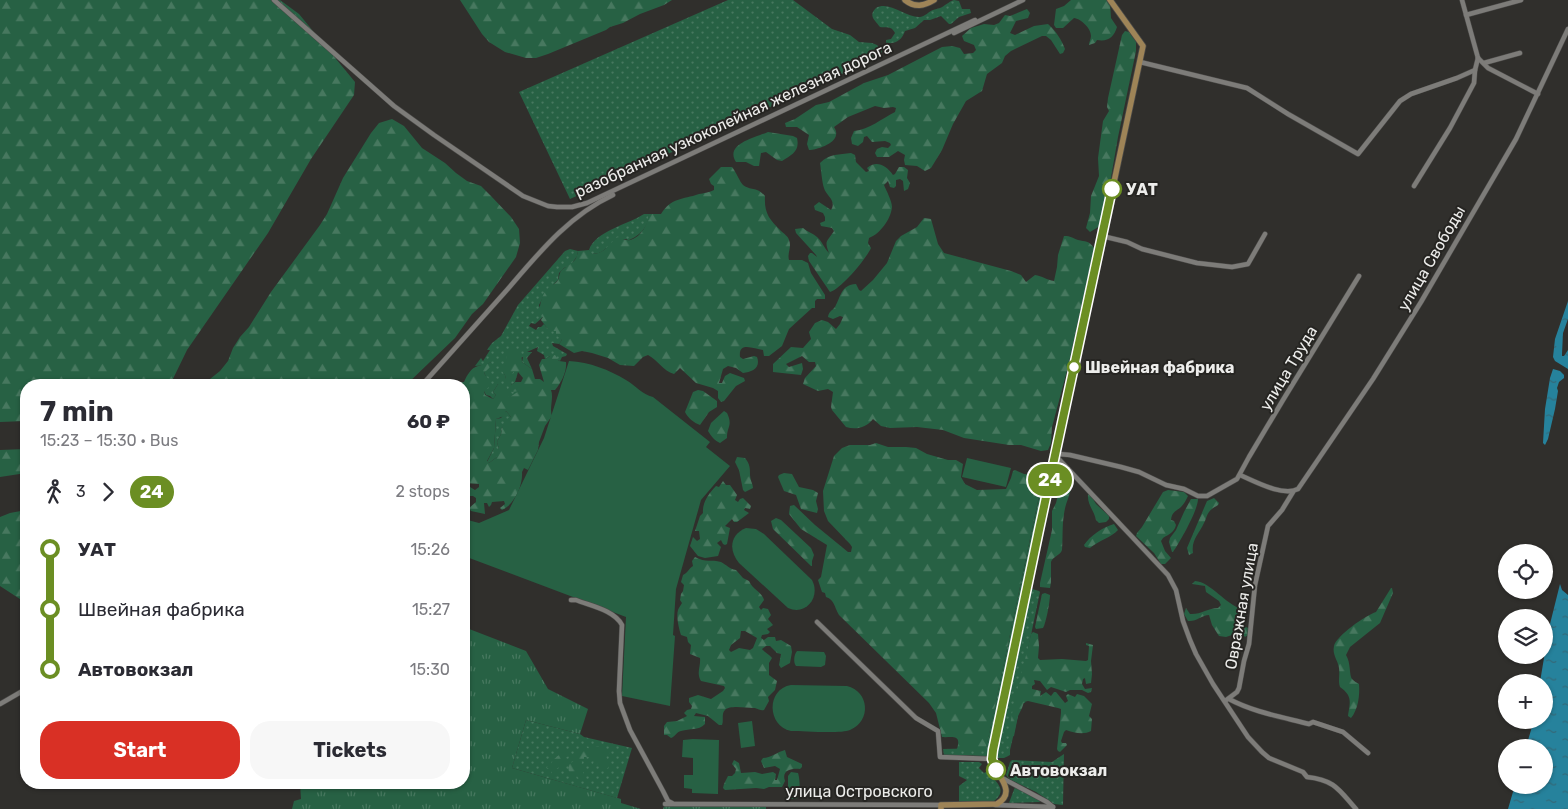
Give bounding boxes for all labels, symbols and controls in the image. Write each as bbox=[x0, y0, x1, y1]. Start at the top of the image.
street label: разобранная узкоколейная железная дорога bbox=[572, 37, 895, 202]
marker: УАТ bbox=[1102, 179, 1122, 199]
place label: УАТ bbox=[1126, 180, 1158, 199]
street label: улица Свободы bbox=[1394, 202, 1469, 314]
street label: улица Труда bbox=[1256, 322, 1321, 414]
place label: Швейная фабрика bbox=[1085, 358, 1235, 377]
marker: Швейная фабрика bbox=[1067, 360, 1081, 374]
text: 7 min bbox=[40, 395, 114, 428]
text: 60 ₽ bbox=[407, 410, 450, 433]
text: 15:23 – 15:30 · Bus bbox=[40, 431, 178, 450]
line badge: 24 bbox=[1028, 464, 1072, 496]
text: 24 bbox=[1038, 469, 1062, 491]
icon: walk bbox=[40, 478, 68, 506]
icon: forward bbox=[94, 478, 122, 506]
text: 24 bbox=[140, 481, 164, 503]
text: 3 bbox=[76, 482, 86, 501]
text: 2 stops bbox=[395, 482, 450, 501]
text: УАТ bbox=[78, 538, 116, 561]
text: 15:26 bbox=[411, 540, 450, 559]
street label: Овражная улица bbox=[1221, 541, 1262, 671]
map controls bbox=[1498, 544, 1553, 794]
button: locate bbox=[1498, 544, 1553, 599]
text: Швейная фабрика bbox=[78, 598, 245, 621]
text: 15:27 bbox=[412, 600, 450, 619]
button: layers bbox=[1498, 609, 1553, 664]
text: Автовокзал bbox=[78, 658, 193, 681]
text: 15:30 bbox=[410, 660, 450, 679]
button: + bbox=[1498, 674, 1553, 729]
button: Start bbox=[40, 721, 240, 779]
button: Tickets bbox=[250, 721, 450, 779]
button: − bbox=[1498, 739, 1553, 794]
marker: Автовокзал bbox=[986, 760, 1006, 780]
place label: Автовокзал bbox=[1010, 761, 1107, 780]
street label: улица Островского bbox=[785, 782, 933, 801]

